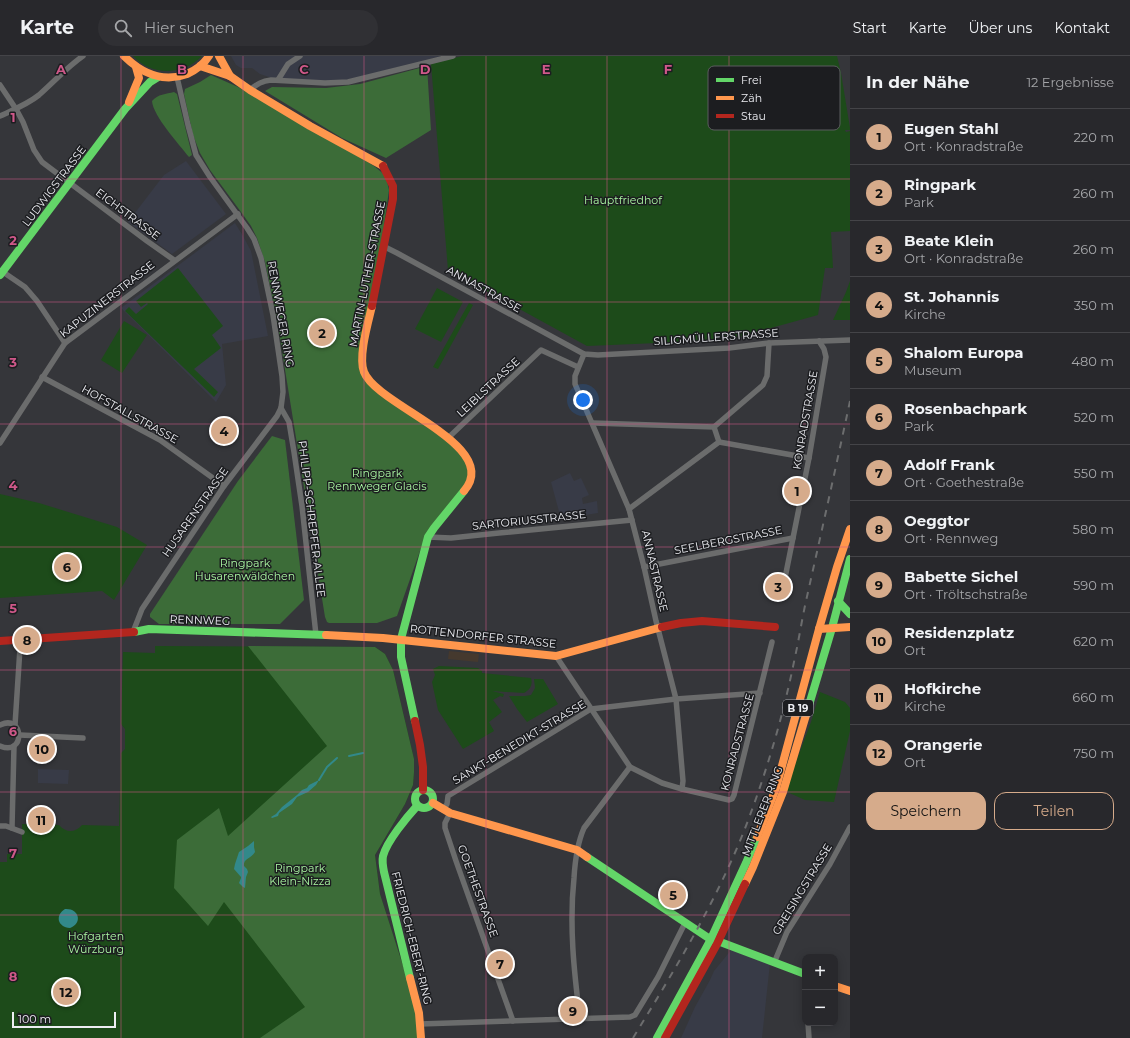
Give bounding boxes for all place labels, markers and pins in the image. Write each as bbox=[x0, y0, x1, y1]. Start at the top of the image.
pin: 2 bbox=[309, 318, 335, 348]
pin: 4 bbox=[211, 416, 237, 446]
pin: 1 bbox=[784, 476, 810, 506]
pin: 6 bbox=[54, 552, 80, 582]
pin: 3 bbox=[765, 572, 791, 602]
pin: 8 bbox=[14, 625, 40, 655]
pin: 10 bbox=[29, 734, 55, 764]
pin: 11 bbox=[28, 805, 54, 835]
pin: 5 bbox=[660, 880, 686, 910]
pin: 7 bbox=[487, 949, 513, 979]
pin: 12 bbox=[53, 977, 79, 1007]
pin: 9 bbox=[560, 996, 586, 1026]

